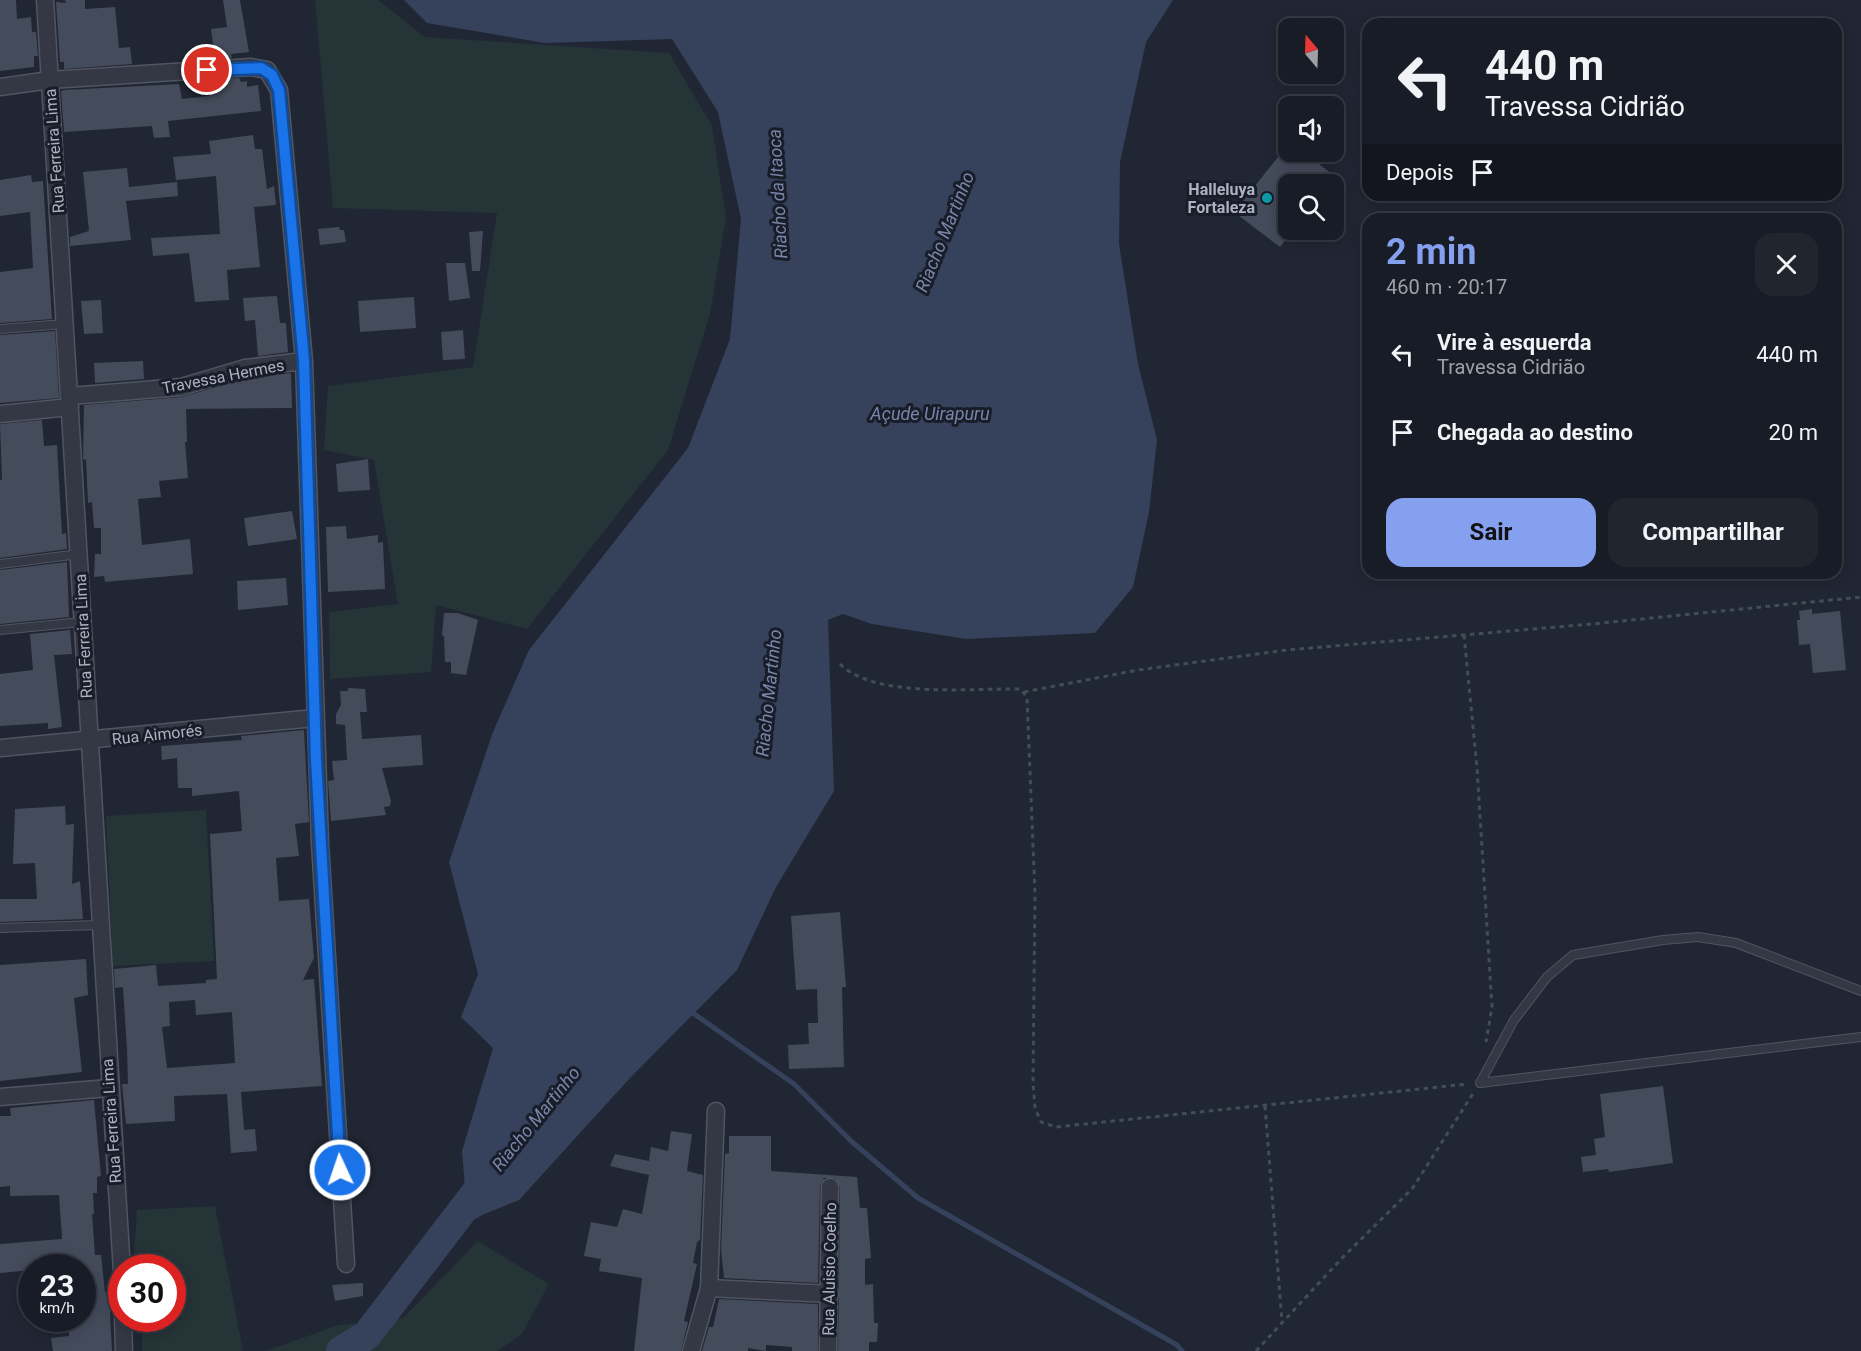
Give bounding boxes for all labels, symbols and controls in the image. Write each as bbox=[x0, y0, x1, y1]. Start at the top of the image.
north arrow bbox=[1278, 18, 1344, 84]
map controls bbox=[1278, 18, 1344, 240]
text: 440 m bbox=[1485, 41, 1604, 90]
icon: left bbox=[1386, 42, 1464, 120]
pin bbox=[181, 44, 232, 95]
icon: arrive bbox=[190, 53, 223, 86]
street label: Rua Ferreira Lima bbox=[41, 88, 68, 214]
text: Travessa Cidrião bbox=[1485, 91, 1685, 123]
button: sound bbox=[1278, 96, 1344, 162]
water label: Riacho da Itaoca bbox=[764, 129, 791, 259]
icon: arrive bbox=[1466, 156, 1499, 189]
text: Depois bbox=[1386, 160, 1454, 185]
water label: Riacho Martinho bbox=[911, 169, 978, 295]
button: search bbox=[1278, 174, 1344, 240]
place label: Halleluya Fortaleza bbox=[1188, 180, 1255, 217]
marker: Halleluya Fortaleza bbox=[1260, 191, 1274, 205]
text: 2 min bbox=[1386, 231, 1477, 273]
button: close bbox=[1755, 233, 1818, 296]
text: 460 m · 20:17 bbox=[1386, 275, 1507, 299]
text: Vire à esquerda bbox=[1437, 330, 1591, 355]
icon: left bbox=[1386, 338, 1419, 371]
text: 440 m bbox=[1756, 342, 1818, 367]
street label: Travessa Hermes bbox=[160, 355, 286, 398]
text: Travessa Cidrião bbox=[1437, 355, 1585, 379]
water label: Açude Uirapuru bbox=[869, 403, 990, 424]
icon: arrive bbox=[1386, 416, 1419, 449]
text: Chegada ao destino bbox=[1437, 420, 1633, 445]
text: 20 m bbox=[1769, 420, 1818, 445]
button: Sair bbox=[1386, 498, 1596, 567]
button: Compartilhar bbox=[1608, 498, 1818, 567]
street label: Rua Ferreira Lima bbox=[71, 573, 96, 699]
water label: Riacho Martinho bbox=[751, 628, 786, 758]
street label: Rua Aimorés bbox=[111, 720, 203, 749]
street label: Rua Ferreira Lima bbox=[98, 1058, 125, 1184]
water label: Riacho Martinho bbox=[487, 1062, 584, 1175]
position arrow bbox=[308, 1138, 372, 1202]
street label: Rua Aluisio Coelho bbox=[819, 1202, 840, 1336]
speed limit sign: 30 bbox=[108, 1254, 186, 1332]
text: 23 bbox=[40, 1268, 74, 1303]
text: km/h bbox=[39, 1299, 75, 1317]

